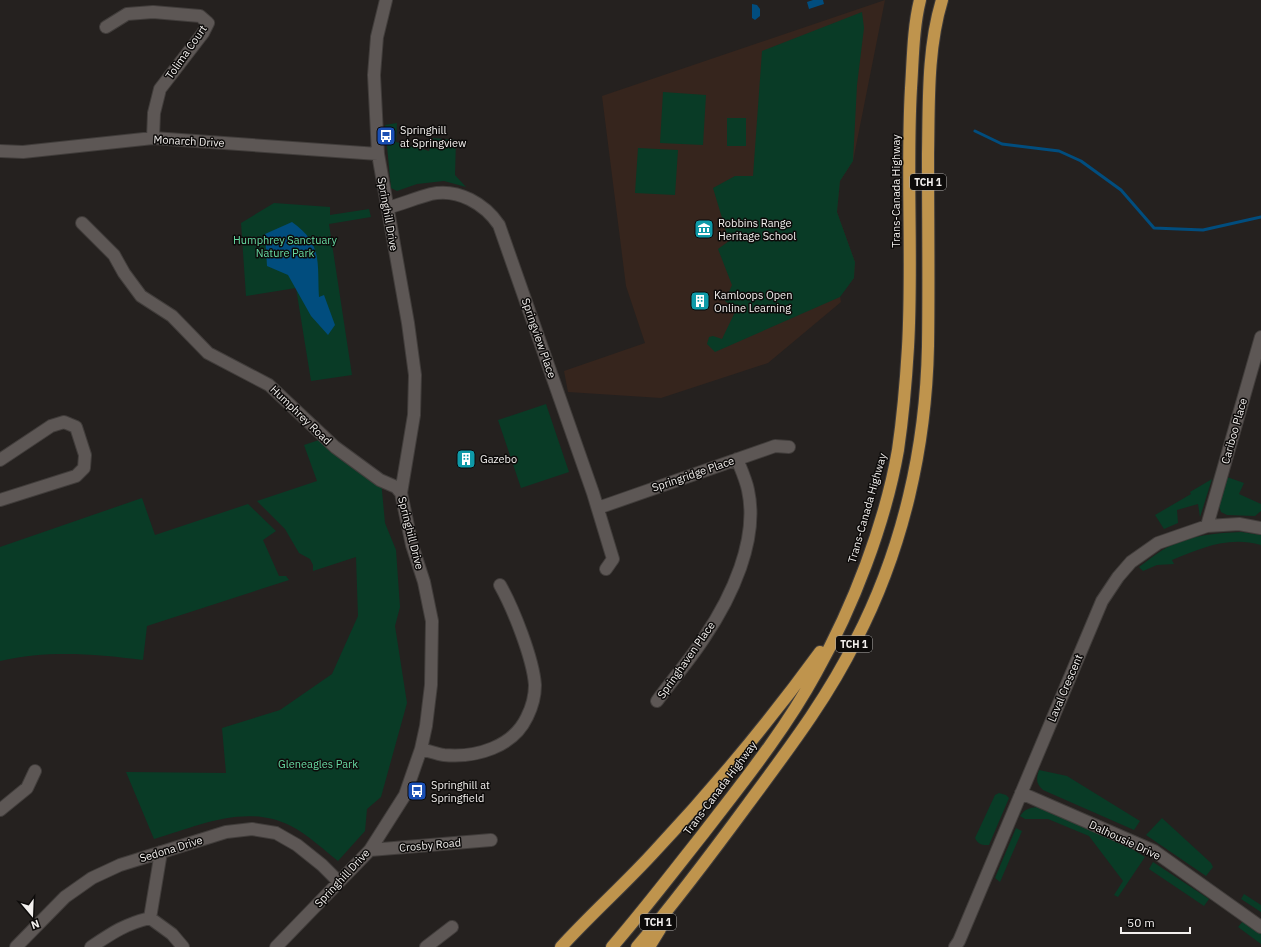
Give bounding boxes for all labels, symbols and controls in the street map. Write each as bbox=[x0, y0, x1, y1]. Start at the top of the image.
street label: Tolima Court bbox=[162, 22, 210, 82]
place label: Springhill at Springview bbox=[400, 123, 467, 150]
bus stop icon: Springhill at Springview bbox=[375, 125, 397, 147]
street label: Monarch Drive bbox=[153, 132, 225, 150]
street label: Trans-Canada Highway bbox=[889, 134, 903, 248]
road number: TCH 1 bbox=[910, 174, 946, 190]
street label: Springhill Drive bbox=[375, 176, 401, 252]
place label: Robbins Range Heritage School bbox=[718, 216, 796, 243]
museum icon: Robbins Range Heritage School bbox=[693, 218, 715, 240]
park label: Humphrey Sanctuary Nature Park bbox=[233, 233, 337, 260]
place label: Kamloops Open Online Learning bbox=[714, 288, 792, 315]
building icon: Kamloops Open Online Learning bbox=[689, 290, 711, 312]
street label: Springview Place bbox=[519, 296, 559, 380]
street label: Humphrey Road bbox=[268, 382, 334, 448]
street label: Cariboo Place bbox=[1218, 396, 1250, 466]
building icon: Gazebo bbox=[455, 448, 477, 470]
street label: Trans-Canada Highway bbox=[845, 451, 890, 565]
place label: Gazebo bbox=[480, 452, 517, 466]
street label: Springridge Place bbox=[650, 453, 736, 495]
street label: Springhill Drive bbox=[395, 495, 427, 571]
street label: Springhaven Place bbox=[654, 619, 718, 701]
road number: TCH 1 bbox=[836, 636, 872, 652]
street label: Laval Crescent bbox=[1045, 652, 1086, 724]
street label: Trans-Canada Highway bbox=[680, 738, 760, 838]
park label: Gleneagles Park bbox=[278, 757, 358, 771]
place label: Springhill at Springfield bbox=[431, 778, 490, 805]
bus stop icon: Springhill at Springfield bbox=[406, 780, 428, 802]
street label: Dalhousie Drive bbox=[1087, 817, 1163, 863]
street label: Sedona Drive bbox=[138, 833, 204, 865]
street label: Crosby Road bbox=[398, 835, 462, 855]
street label: Springhill Drive bbox=[311, 846, 373, 910]
north arrow bbox=[12, 895, 52, 935]
scale bar bbox=[1121, 909, 1190, 935]
road number: TCH 1 bbox=[640, 914, 676, 930]
text: 50 m bbox=[1127, 915, 1155, 930]
text: N bbox=[29, 917, 41, 932]

